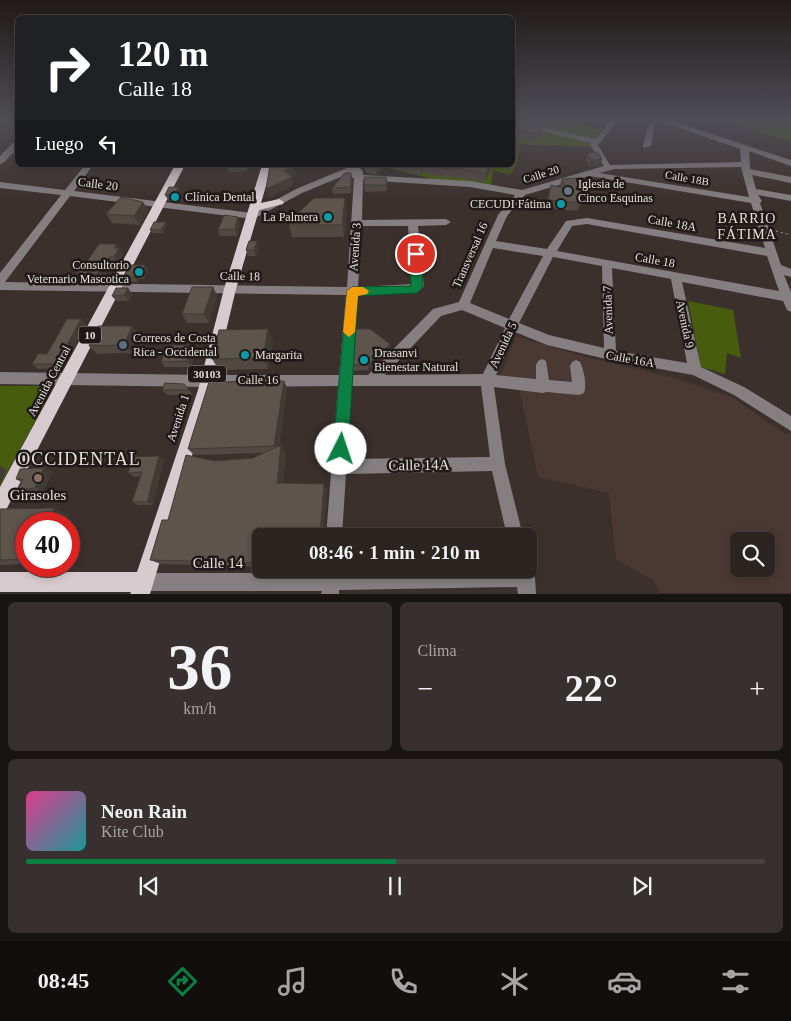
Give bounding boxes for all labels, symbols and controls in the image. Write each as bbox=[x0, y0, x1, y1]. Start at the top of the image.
icon: right bbox=[35, 35, 100, 100]
text: 120 m bbox=[118, 35, 208, 74]
text: Calle 18 bbox=[118, 76, 192, 101]
icon: left bbox=[94, 130, 122, 158]
text: Luego bbox=[35, 133, 84, 154]
street label: Calle 20 bbox=[522, 163, 561, 185]
street label: Calle 18B bbox=[664, 168, 710, 188]
street label: Calle 20 bbox=[77, 175, 119, 193]
place label: Iglesia de Cinco Esquinas bbox=[578, 177, 653, 205]
marker: Iglesia de Cinco Esquinas bbox=[562, 185, 574, 197]
place label: Clínica Dental bbox=[185, 190, 255, 204]
marker: Clínica Dental bbox=[169, 191, 181, 203]
place label: CECUDI Fátima bbox=[470, 197, 552, 211]
marker: CECUDI Fátima bbox=[555, 198, 567, 210]
place label: La Palmera bbox=[263, 210, 319, 224]
marker: La Palmera bbox=[322, 211, 334, 223]
district label: BARRIO FÁTIMA bbox=[717, 211, 777, 242]
street label: Calle 18A bbox=[647, 212, 698, 234]
street label: Transversal 16 bbox=[449, 220, 491, 290]
street label: Avenida 3 bbox=[346, 222, 364, 272]
pin bbox=[395, 233, 437, 275]
icon: arrive bbox=[402, 240, 430, 268]
street label: Calle 18 bbox=[634, 250, 676, 270]
place label: Consultorio Veternario Mascotica bbox=[27, 258, 130, 286]
marker: Consultorio Veternario Mascotica bbox=[133, 266, 145, 278]
street label: Calle 18 bbox=[220, 269, 260, 283]
street label: Avenida 7 bbox=[600, 285, 616, 335]
street label: Avenida 9 bbox=[673, 299, 697, 349]
street label: Avenida 5 bbox=[486, 320, 520, 370]
road number: 10 bbox=[79, 326, 101, 344]
place label: Correos de Costa Rica - Occidental bbox=[133, 331, 218, 359]
marker: Correos de Costa Rica - Occidental bbox=[117, 339, 129, 351]
street label: Avenida Central bbox=[24, 343, 74, 419]
place label: Drasanvi Bienestar Natural bbox=[374, 346, 459, 374]
place label: Margarita bbox=[255, 348, 303, 362]
street label: Calle 16A bbox=[605, 348, 656, 370]
marker: Margarita bbox=[239, 349, 251, 361]
marker: Drasanvi Bienestar Natural bbox=[358, 354, 370, 366]
road number: 30103 bbox=[188, 366, 226, 382]
street label: Calle 16 bbox=[238, 373, 278, 387]
street label: Avenida 1 bbox=[164, 393, 192, 443]
position arrow bbox=[314, 422, 366, 474]
district label: OCCIDENTAL bbox=[17, 449, 141, 469]
street label: Calle 14A bbox=[388, 456, 450, 474]
marker: Girasoles bbox=[32, 472, 44, 484]
place label: Girasoles bbox=[10, 487, 66, 503]
speed limit sign: 40 bbox=[15, 512, 80, 577]
map controls bbox=[730, 532, 775, 577]
button: search bbox=[730, 532, 775, 577]
text: 08:46 · 1 min · 210 m bbox=[309, 542, 480, 563]
street label: Calle 14 bbox=[193, 555, 244, 571]
text: 36 bbox=[167, 631, 232, 703]
text: Clima bbox=[418, 642, 457, 659]
text: 22° bbox=[565, 667, 618, 709]
text: − bbox=[418, 673, 433, 704]
text: + bbox=[749, 673, 765, 704]
text: km/h bbox=[183, 700, 216, 717]
text: Neon Rain bbox=[101, 801, 187, 822]
text: Kite Club bbox=[101, 823, 164, 840]
icon: previous bbox=[135, 872, 163, 900]
icon: pause bbox=[381, 872, 409, 900]
icon: next bbox=[628, 872, 656, 900]
icon: directions bbox=[165, 964, 200, 999]
icon: music bbox=[275, 964, 310, 999]
icon: phone bbox=[386, 964, 421, 999]
icon: climate bbox=[497, 964, 532, 999]
icon: car bbox=[607, 964, 642, 999]
icon: filters bbox=[718, 964, 753, 999]
text: 08:45 bbox=[38, 968, 89, 993]

